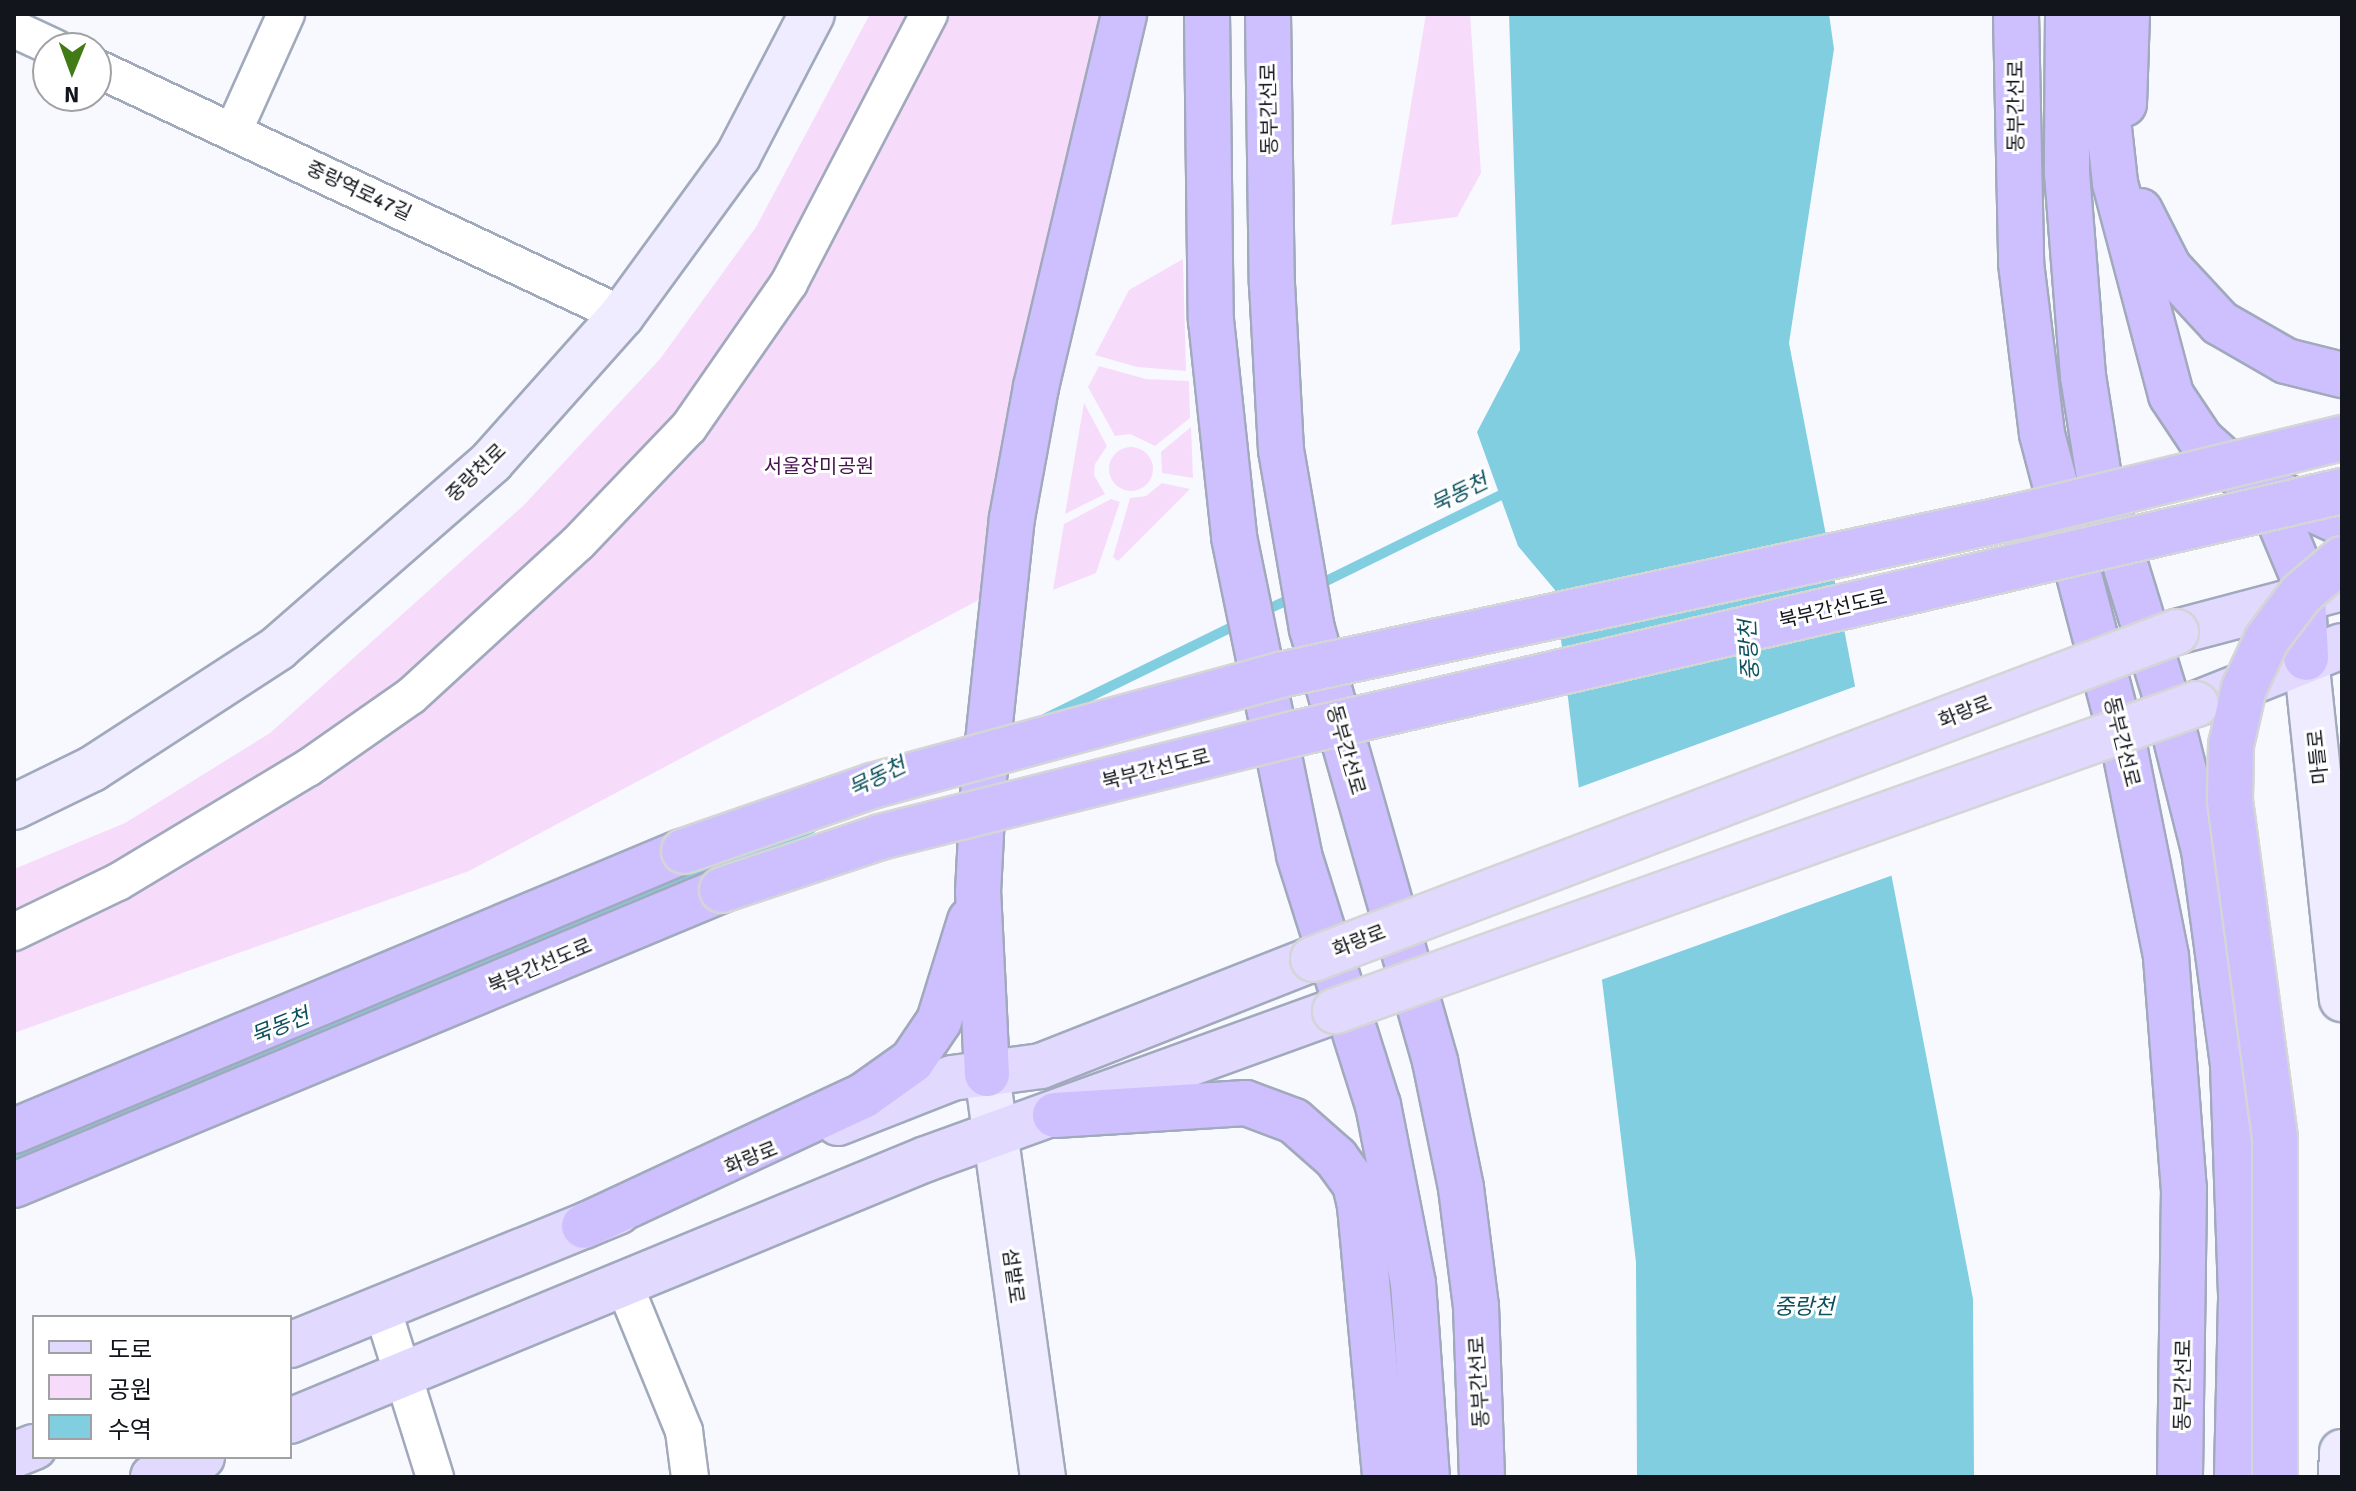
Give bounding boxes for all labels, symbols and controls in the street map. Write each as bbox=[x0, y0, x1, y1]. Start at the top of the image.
north arrow bbox=[32, 32, 112, 112]
street label: 동부간선로 bbox=[2004, 60, 2028, 152]
street label: 동부간선로 bbox=[1256, 63, 1282, 155]
text: N bbox=[64, 81, 79, 108]
street label: 중랑역로47길 bbox=[302, 156, 416, 226]
street label: 중랑천로 bbox=[441, 439, 511, 507]
park label: 서울장미공원 bbox=[764, 454, 874, 478]
water label: 묵동천 bbox=[1426, 468, 1492, 518]
street label: 북부간선도로 bbox=[1777, 585, 1889, 633]
water label: 중랑천 bbox=[1734, 619, 1764, 681]
street label: 화랑로 bbox=[1935, 691, 1995, 733]
street label: 동부간선로 bbox=[2099, 694, 2145, 790]
street label: 동부간선로 bbox=[1322, 702, 1370, 798]
street label: 마들로 bbox=[2303, 728, 2333, 786]
street label: 북부간선도로 bbox=[1100, 744, 1212, 794]
water label: 묵동천 bbox=[844, 752, 910, 802]
street label: 화랑로 bbox=[1329, 920, 1389, 962]
street label: 북부간선도로 bbox=[484, 933, 596, 999]
water label: 묵동천 bbox=[247, 1002, 313, 1050]
street label: 화랑로 bbox=[721, 1137, 781, 1179]
street label: 섬밭로 bbox=[997, 1247, 1029, 1305]
water label: 중랑천 bbox=[1774, 1294, 1834, 1320]
legend bbox=[32, 1315, 292, 1459]
text: 도로 bbox=[108, 1335, 152, 1365]
street label: 동부간선로 bbox=[1465, 1335, 1493, 1429]
street label: 동부간선로 bbox=[2170, 1339, 2196, 1431]
text: 공원 bbox=[108, 1375, 152, 1405]
text: 수역 bbox=[108, 1415, 152, 1445]

